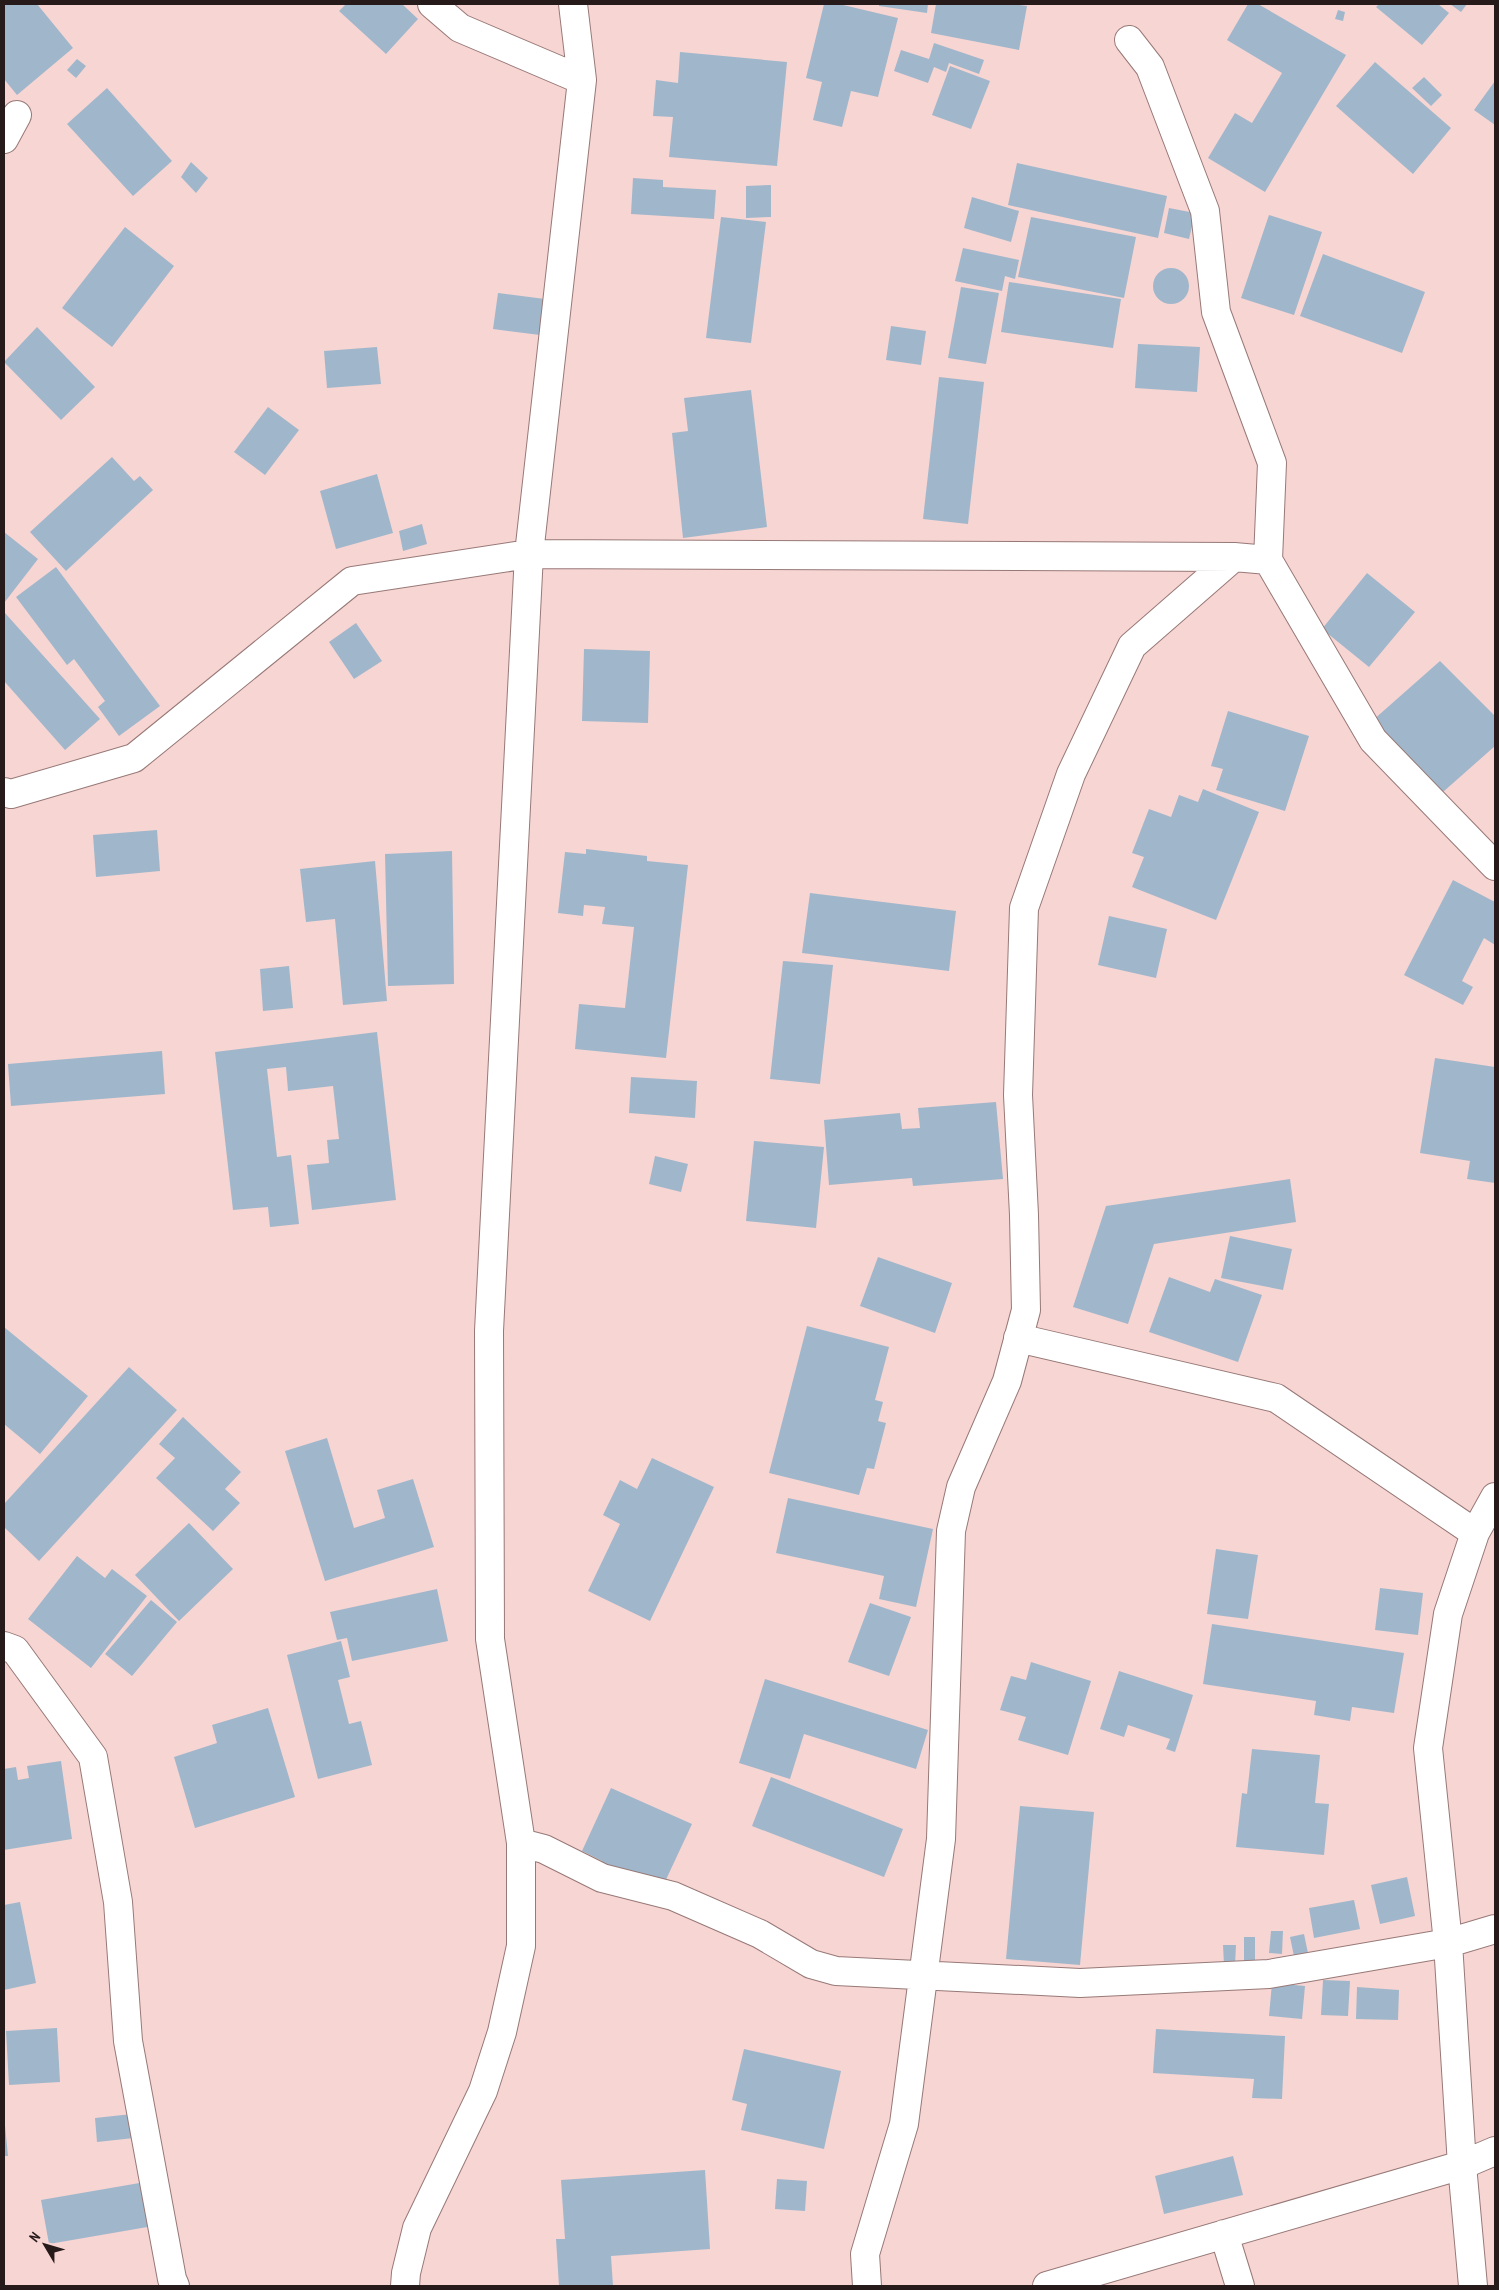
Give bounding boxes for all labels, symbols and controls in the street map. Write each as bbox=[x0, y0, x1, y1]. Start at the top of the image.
north arrow bbox=[20, 2220, 70, 2270]
text: N bbox=[25, 2228, 44, 2246]

